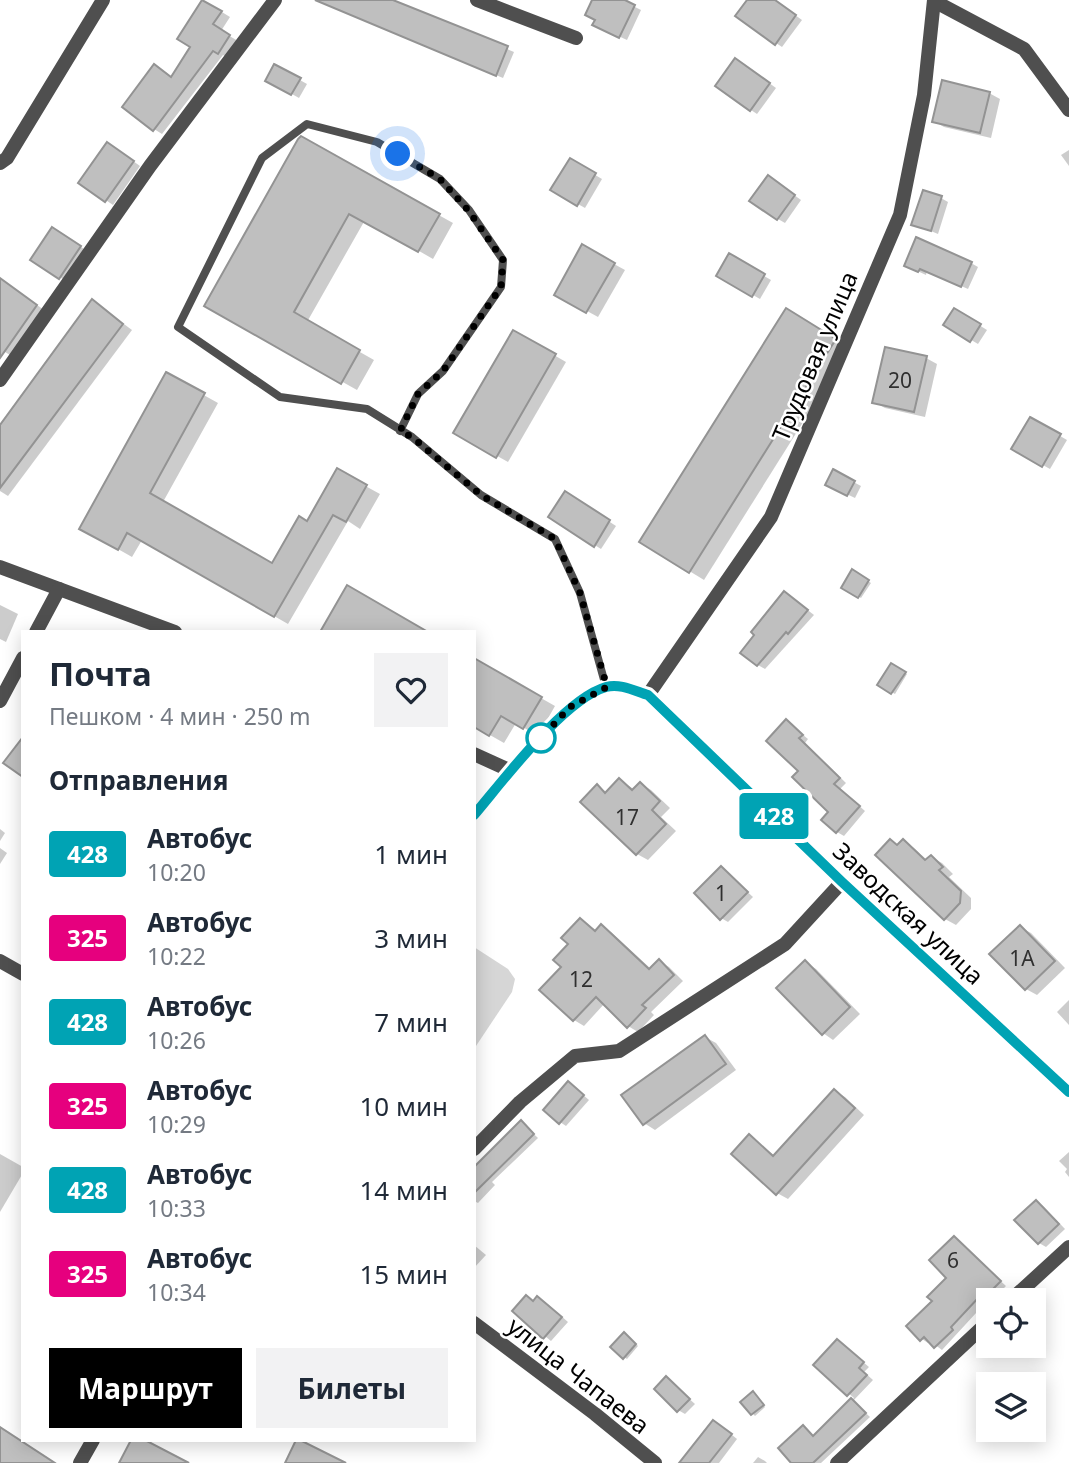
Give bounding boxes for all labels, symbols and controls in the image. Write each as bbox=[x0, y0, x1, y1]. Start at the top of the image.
your location bbox=[380, 136, 415, 171]
street label: Трудовая улица bbox=[763, 266, 865, 446]
house number: 20 bbox=[888, 366, 912, 394]
text: Почта bbox=[49, 651, 152, 696]
button: heart bbox=[374, 653, 448, 727]
text: Пешком · 4 мин · 250 m bbox=[49, 700, 311, 732]
unlabelled marker bbox=[526, 723, 556, 753]
text: Отправления bbox=[49, 762, 228, 798]
line badge: 428 bbox=[734, 793, 814, 839]
text: 428 bbox=[753, 799, 795, 832]
house number: 17 bbox=[615, 803, 639, 831]
text: Автобус bbox=[147, 820, 252, 856]
street label: Заводская улица bbox=[826, 834, 992, 992]
text: 1 мин bbox=[374, 836, 448, 872]
text: 428 bbox=[67, 837, 108, 870]
text: 10:20 bbox=[147, 856, 206, 888]
house number: 1 bbox=[715, 879, 727, 907]
text: Автобус bbox=[147, 904, 252, 940]
text: 3 мин bbox=[374, 920, 448, 956]
text: 325 bbox=[67, 921, 108, 954]
text: 10:22 bbox=[147, 940, 206, 972]
house number: 1А bbox=[1009, 944, 1035, 972]
house number: 12 bbox=[569, 965, 593, 993]
text: Автобус bbox=[147, 988, 252, 1024]
text: 7 мин bbox=[374, 1004, 448, 1040]
text: 428 bbox=[67, 1005, 108, 1038]
text: 10:26 bbox=[147, 1024, 206, 1056]
text: Автобус bbox=[147, 1072, 252, 1108]
text: 10 мин bbox=[359, 1088, 448, 1124]
text: 325 bbox=[67, 1089, 108, 1122]
text: 10:29 bbox=[147, 1108, 206, 1140]
text: Автобус bbox=[147, 1156, 252, 1192]
text: 14 мин bbox=[359, 1172, 448, 1208]
text: 428 bbox=[67, 1173, 108, 1206]
text: 10:33 bbox=[147, 1192, 206, 1224]
text: Автобус bbox=[147, 1240, 252, 1276]
house number: 6 bbox=[947, 1246, 959, 1274]
text: 15 мин bbox=[359, 1256, 448, 1292]
text: 325 bbox=[67, 1257, 108, 1290]
text: 10:34 bbox=[147, 1276, 206, 1308]
map controls bbox=[976, 1288, 1046, 1442]
button: locate bbox=[976, 1288, 1046, 1358]
street label: улица Чапаева bbox=[501, 1309, 657, 1441]
button: Маршрут bbox=[49, 1348, 242, 1428]
button: Билеты bbox=[256, 1348, 448, 1428]
button: layers bbox=[976, 1372, 1046, 1442]

